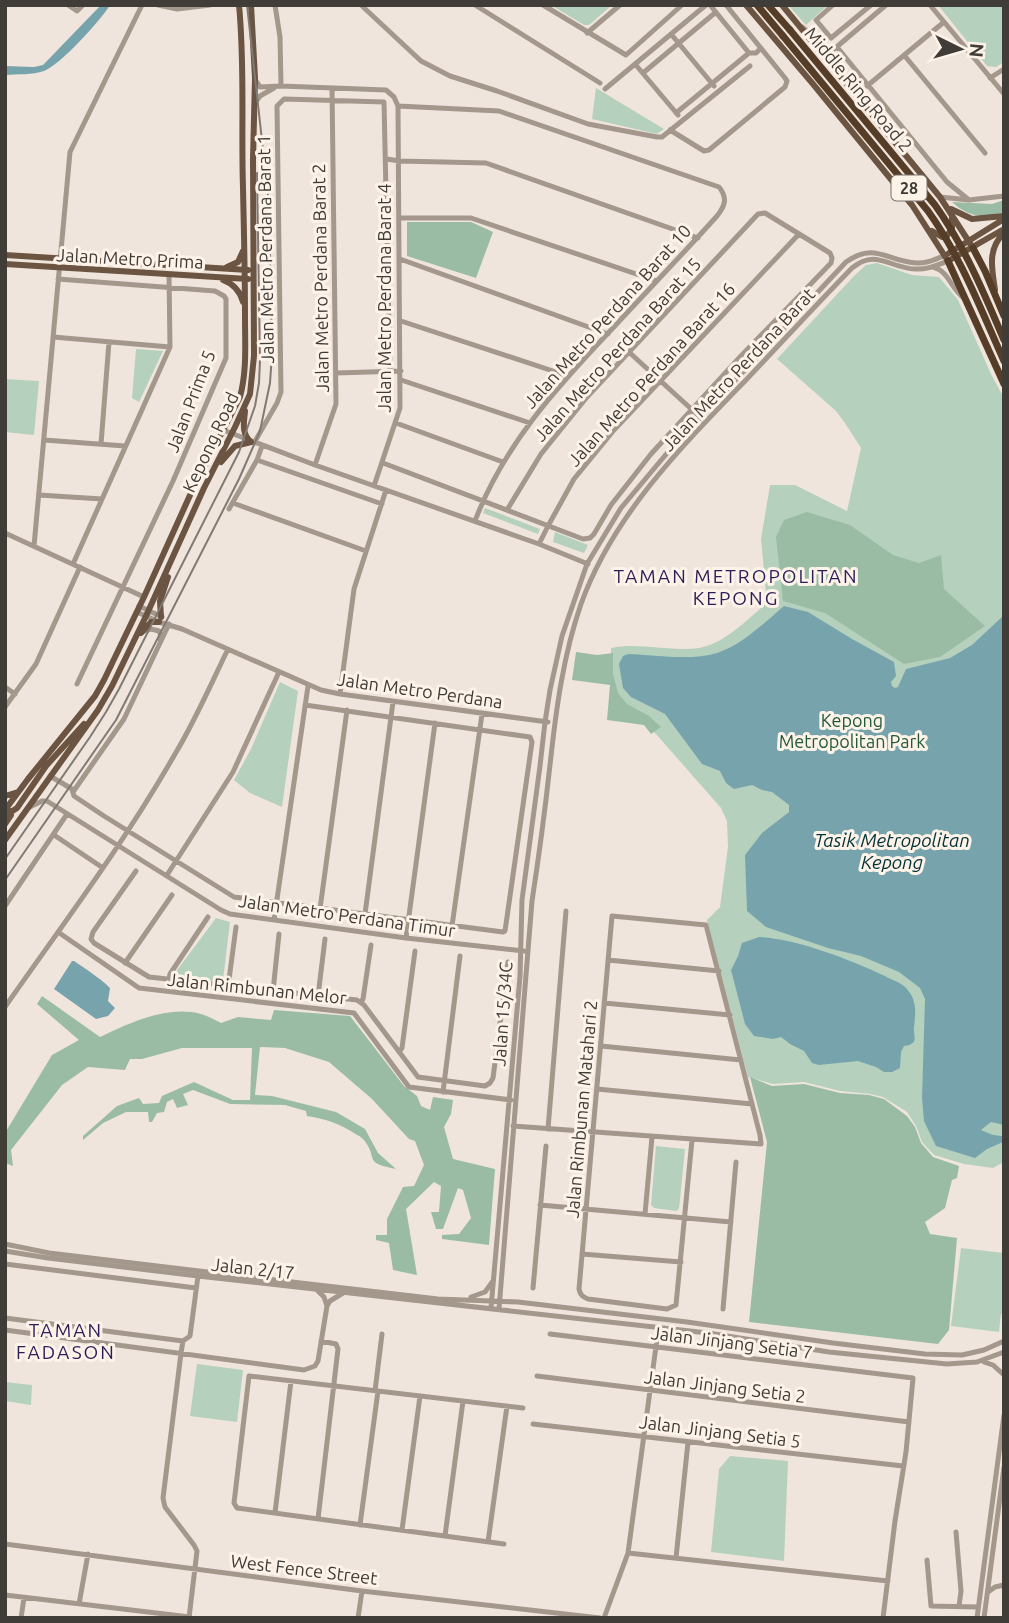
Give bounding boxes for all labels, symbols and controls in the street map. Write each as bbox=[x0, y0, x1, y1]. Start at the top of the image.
north arrow bbox=[925, 14, 995, 84]
street label: Middle Ring Road 2 bbox=[801, 23, 917, 155]
text: N bbox=[965, 42, 989, 59]
street label: Jalan Metro Perdana Barat 1 bbox=[253, 134, 277, 364]
street label: Jalan Metro Perdana Barat 2 bbox=[308, 163, 332, 393]
road number: 28 bbox=[892, 176, 926, 200]
street label: Jalan Metro Perdana Barat 4 bbox=[374, 183, 394, 413]
street label: Jalan Metro Perdana Barat 10 bbox=[519, 220, 695, 412]
street label: Jalan Metro Prima bbox=[56, 244, 204, 272]
street label: Jalan Metro Perdana Barat 15 bbox=[529, 253, 705, 445]
street label: Jalan Metro Perdana Barat 16 bbox=[563, 278, 739, 470]
street label: Jalan Metro Perdana Barat bbox=[657, 284, 819, 454]
street label: Jalan Prima 5 bbox=[161, 347, 219, 455]
street label: Kepong Road bbox=[178, 389, 242, 495]
district label: TAMAN METROPOLITAN KEPONG bbox=[613, 565, 859, 609]
street label: Jalan Metro Perdana bbox=[336, 668, 504, 712]
park label: Kepong Metropolitan Park bbox=[779, 710, 925, 751]
water label: Tasik Metropolitan Kepong bbox=[814, 829, 970, 873]
street label: Jalan Metro Perdana Timur bbox=[237, 890, 457, 940]
street label: Jalan 15/34C bbox=[488, 961, 516, 1067]
street label: Jalan Rimbunan Melor bbox=[166, 969, 348, 1007]
street label: Jalan Rimbunan Matahari 2 bbox=[562, 999, 600, 1219]
street label: Jalan 2/17 bbox=[210, 1254, 296, 1282]
district label: TAMAN FADASON bbox=[16, 1319, 116, 1363]
street label: Jalan Jinjang Setia 7 bbox=[650, 1322, 814, 1362]
street label: Jalan Jinjang Setia 2 bbox=[643, 1366, 807, 1406]
street label: Jalan Jinjang Setia 5 bbox=[638, 1411, 802, 1451]
street label: West Fence Street bbox=[230, 1550, 378, 1588]

